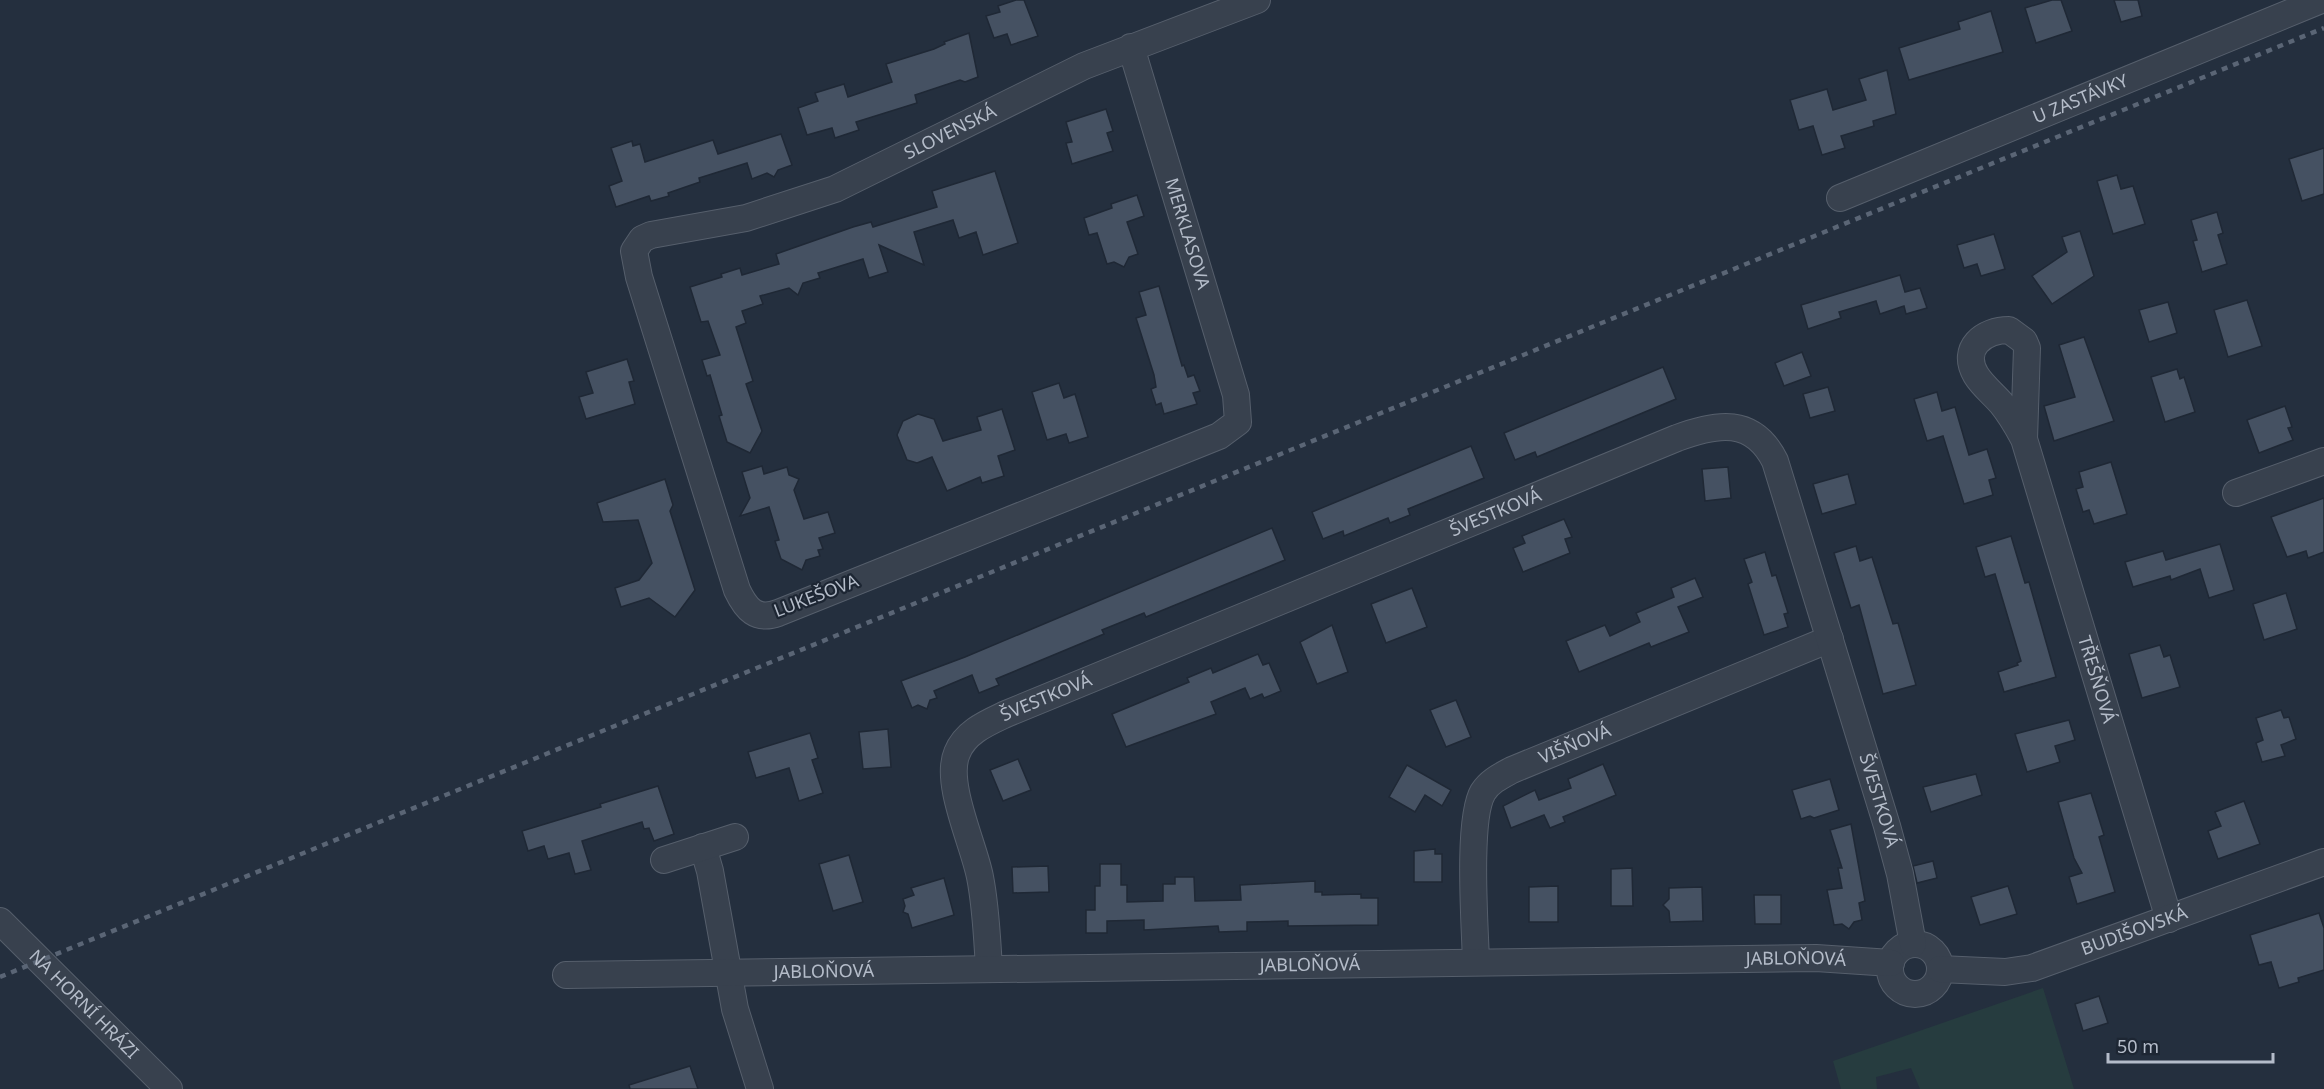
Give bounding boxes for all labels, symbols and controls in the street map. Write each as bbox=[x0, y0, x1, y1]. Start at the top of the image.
street label: U ZASTÁVKY bbox=[2029, 67, 2132, 128]
street label: SLOVENSKÁ bbox=[900, 98, 1000, 164]
street label: MERKLASOVA bbox=[1160, 175, 1217, 292]
street label: ŠVESTKOVÁ bbox=[1446, 482, 1545, 541]
street label: LUKEŠOVA bbox=[770, 568, 862, 622]
street label: TŘEŠŇOVÁ bbox=[2073, 632, 2122, 726]
street label: ŠVESTKOVÁ bbox=[996, 667, 1095, 726]
street label: VIŠŇOVÁ bbox=[1535, 717, 1615, 769]
street label: ŠVESTKOVÁ bbox=[1854, 750, 1905, 850]
street label: BUDIŠOVSKÁ bbox=[2077, 900, 2191, 960]
street label: NA HORNÍ HRÁZI bbox=[24, 944, 144, 1063]
street label: JABLOŇOVÁ bbox=[1743, 945, 1847, 971]
street label: JABLOŇOVÁ bbox=[1258, 951, 1361, 977]
street label: JABLOŇOVÁ bbox=[772, 958, 875, 983]
scale bar bbox=[2108, 1026, 2273, 1064]
text: 50 m bbox=[2117, 1034, 2159, 1058]

